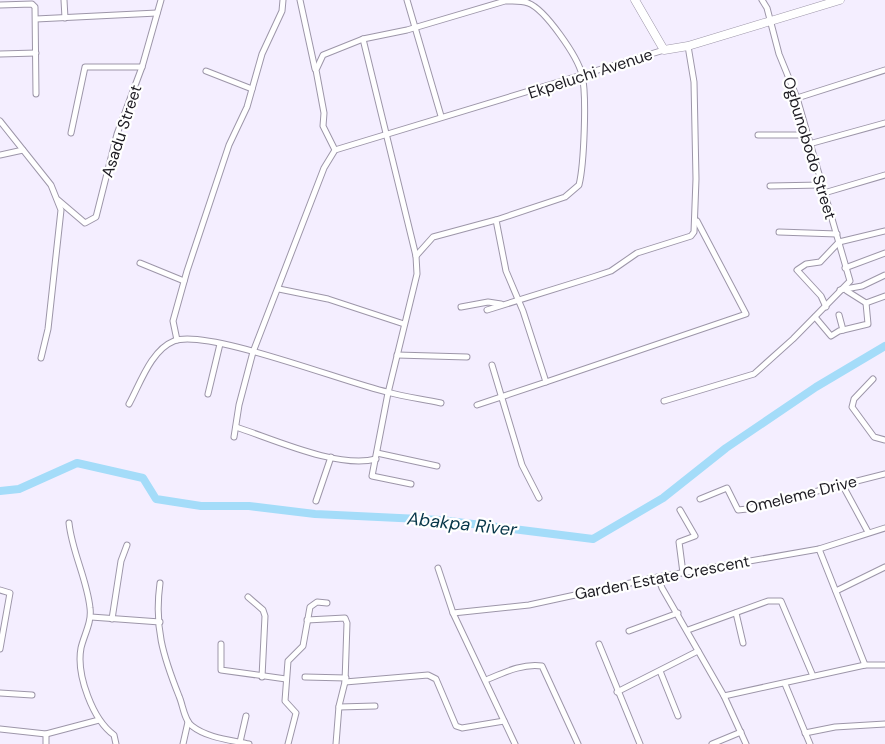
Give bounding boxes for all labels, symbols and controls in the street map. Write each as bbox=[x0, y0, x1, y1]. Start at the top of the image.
street label: Ekpeluchi Avenue bbox=[525, 43, 655, 104]
street label: Ogbunobodo Street bbox=[778, 74, 841, 222]
street label: Asadu Street bbox=[97, 82, 146, 180]
street label: Omeleme Drive bbox=[743, 471, 859, 518]
water label: Abakpa River bbox=[405, 506, 519, 542]
street label: Garden Estate Crescent bbox=[573, 550, 751, 605]

